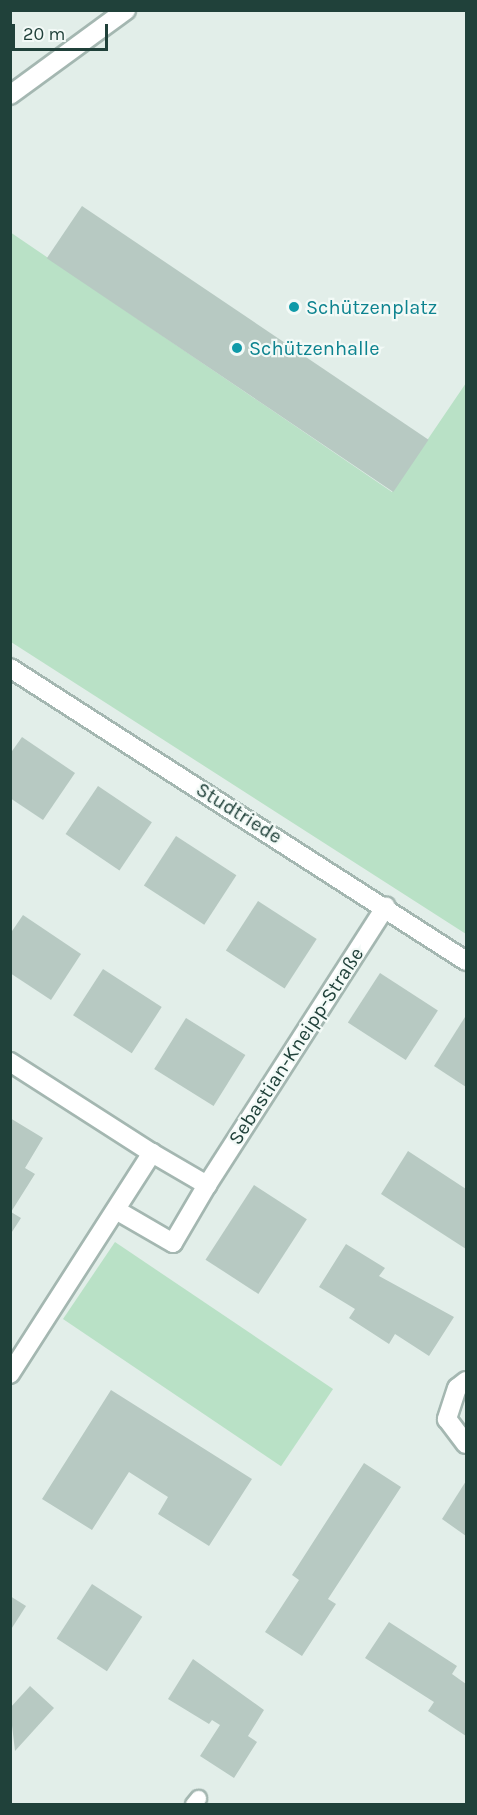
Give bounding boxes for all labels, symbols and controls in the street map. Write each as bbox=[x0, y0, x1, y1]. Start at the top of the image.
scale bar bbox=[15, 12, 111, 50]
text: 20 m bbox=[23, 23, 65, 45]
place label: Schützenplatz bbox=[306, 295, 437, 319]
marker: Schützenplatz bbox=[287, 300, 301, 314]
place label: Schützenhalle bbox=[249, 336, 379, 360]
marker: Schützenhalle bbox=[230, 341, 244, 355]
street label: Studtriede bbox=[192, 777, 286, 849]
street label: Sebastian-Kneipp-Straße bbox=[223, 943, 369, 1149]

